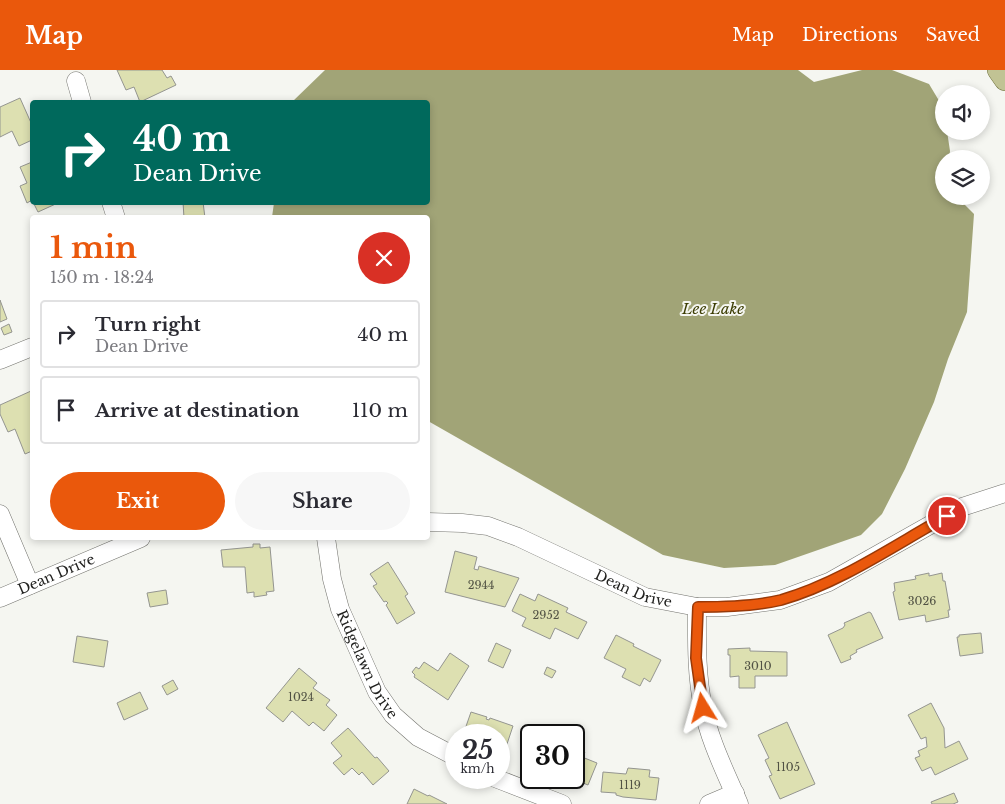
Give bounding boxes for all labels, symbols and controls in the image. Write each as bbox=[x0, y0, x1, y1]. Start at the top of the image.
text: Map bbox=[25, 21, 83, 50]
text: Map bbox=[732, 24, 774, 46]
text: Directions bbox=[802, 24, 898, 46]
text: Saved bbox=[926, 24, 980, 46]
map controls bbox=[935, 85, 990, 205]
button: sound bbox=[935, 85, 990, 140]
text: 40 m bbox=[133, 117, 231, 160]
icon: right bbox=[50, 120, 115, 185]
button: layers bbox=[935, 150, 990, 205]
text: Dean Drive bbox=[133, 160, 262, 187]
text: 1 min bbox=[50, 229, 137, 266]
button: close bbox=[358, 232, 410, 284]
text: 150 m · 18:24 bbox=[50, 267, 154, 287]
water label: Lee Lake bbox=[681, 299, 744, 318]
text: Turn right bbox=[95, 313, 201, 336]
icon: right bbox=[52, 320, 80, 348]
text: 40 m bbox=[357, 323, 408, 346]
text: Dean Drive bbox=[95, 336, 189, 356]
icon: arrive bbox=[52, 396, 80, 424]
text: Arrive at destination bbox=[95, 399, 299, 422]
text: 110 m bbox=[352, 399, 408, 422]
button: Exit bbox=[50, 472, 225, 530]
button: Share bbox=[235, 472, 410, 530]
pin bbox=[926, 495, 968, 537]
icon: arrive bbox=[933, 502, 961, 530]
street label: Dean Drive bbox=[15, 550, 97, 598]
street label: Dean Drive bbox=[592, 566, 674, 611]
house number: 2944 bbox=[468, 578, 494, 592]
house number: 3026 bbox=[908, 594, 936, 608]
street label: Ridgelawn Drive bbox=[333, 607, 402, 722]
house number: 2952 bbox=[533, 608, 560, 622]
house number: 3010 bbox=[744, 659, 772, 673]
position arrow bbox=[676, 681, 728, 733]
house number: 1024 bbox=[288, 690, 314, 704]
speed limit sign: 30 bbox=[520, 724, 585, 789]
text: 25 bbox=[462, 735, 493, 766]
house number: 1105 bbox=[776, 760, 800, 774]
text: km/h bbox=[460, 761, 495, 776]
house number: 1119 bbox=[619, 778, 641, 792]

